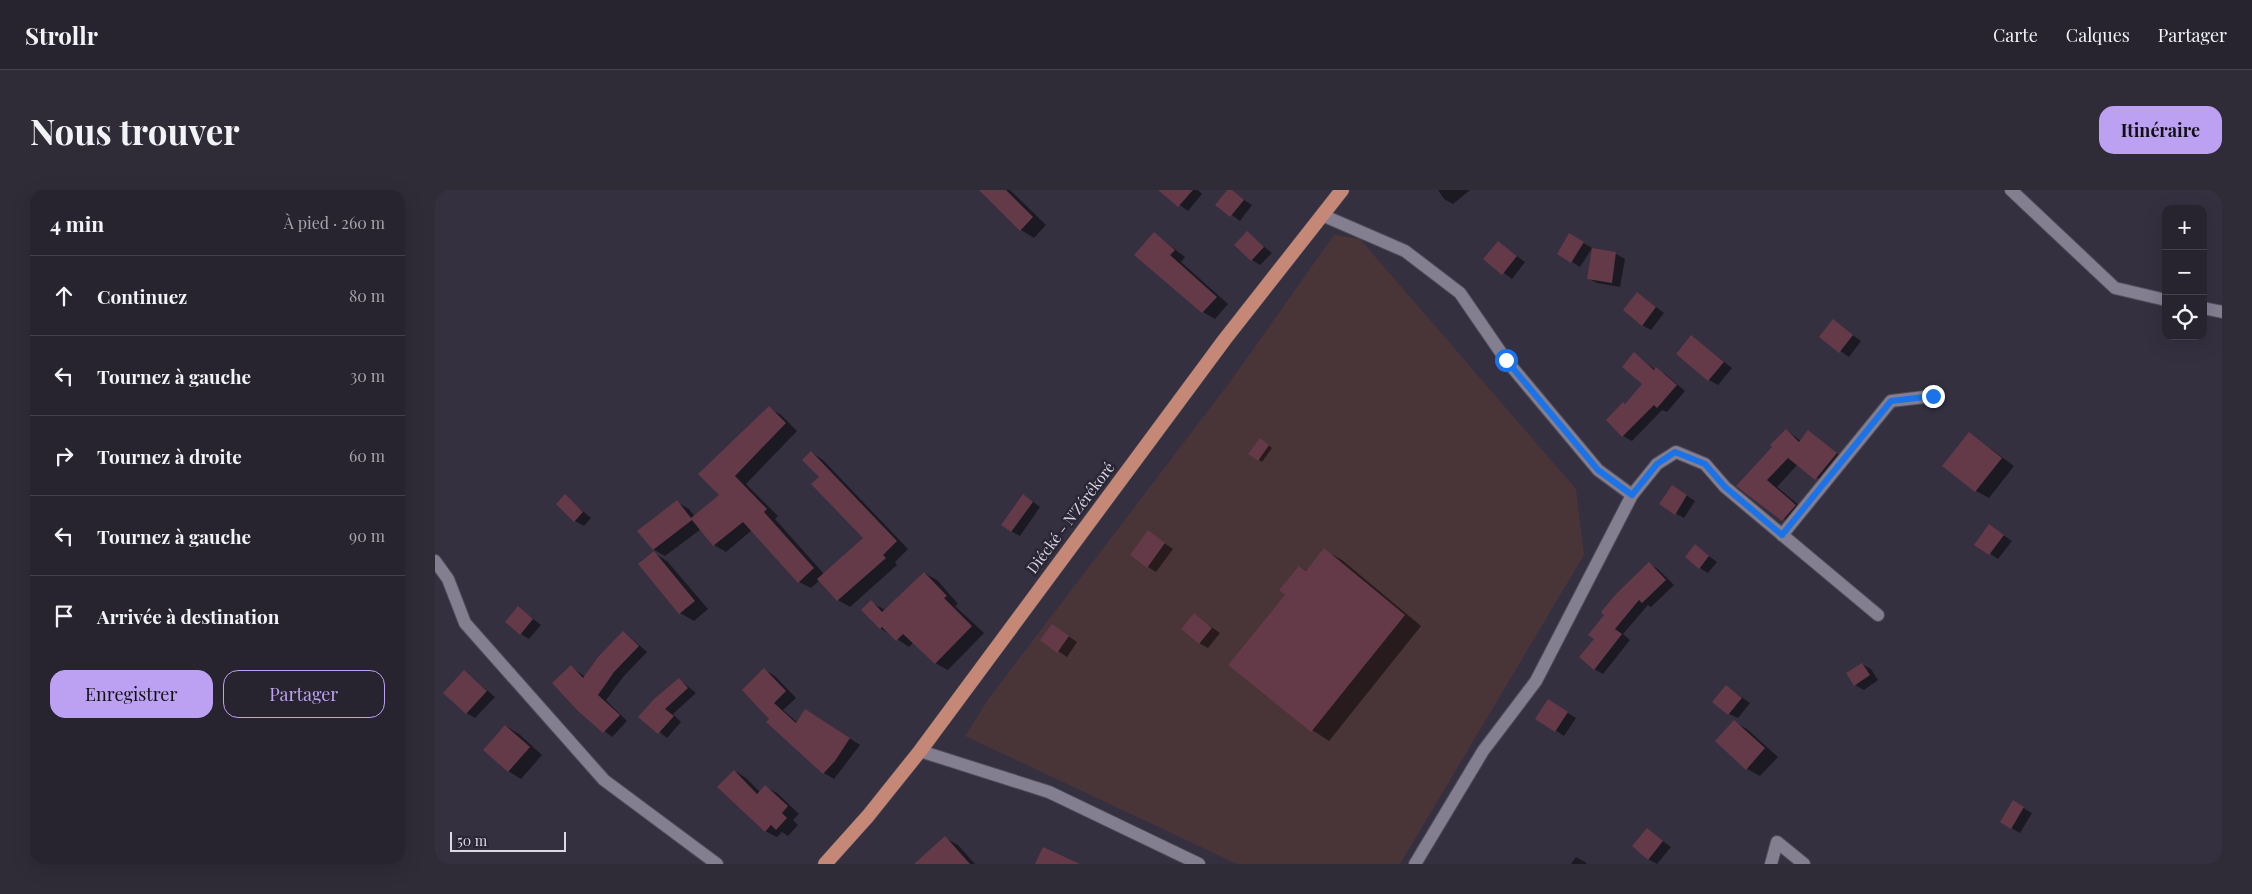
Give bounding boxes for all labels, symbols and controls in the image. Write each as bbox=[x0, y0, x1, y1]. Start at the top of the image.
text: Strollr bbox=[25, 19, 98, 51]
text: Carte bbox=[1993, 23, 2038, 47]
text: Calques bbox=[2066, 23, 2130, 47]
text: Partager bbox=[2158, 23, 2227, 47]
button: Itinéraire bbox=[2099, 106, 2222, 154]
text: Nous trouver bbox=[30, 107, 240, 154]
map controls bbox=[2162, 205, 2207, 340]
button: + bbox=[2162, 205, 2207, 250]
text: 4 min bbox=[50, 209, 104, 237]
text: À pied · 260 m bbox=[284, 212, 385, 233]
button: − bbox=[2162, 250, 2207, 295]
icon: ahead bbox=[50, 282, 78, 310]
text: Continuez bbox=[97, 283, 187, 309]
text: 80 m bbox=[349, 285, 385, 306]
button: locate bbox=[2162, 295, 2207, 340]
route start bbox=[1495, 349, 1518, 372]
icon: left bbox=[50, 362, 78, 390]
text: Tournez à gauche bbox=[97, 363, 251, 389]
text: 30 m bbox=[350, 365, 385, 386]
route end bbox=[1922, 385, 1945, 408]
icon: right bbox=[50, 442, 78, 470]
text: Tournez à droite bbox=[97, 443, 242, 469]
text: 60 m bbox=[349, 445, 385, 466]
street label: Diécké - N'Zérékoré bbox=[1022, 458, 1119, 577]
icon: left bbox=[50, 522, 78, 550]
text: Tournez à gauche bbox=[97, 523, 251, 549]
text: 90 m bbox=[349, 525, 385, 546]
icon: arrive bbox=[50, 602, 78, 630]
text: Arrivée à destination bbox=[97, 603, 279, 629]
button: Enregistrer bbox=[50, 670, 213, 718]
button: Partager bbox=[223, 670, 385, 718]
scale bar bbox=[450, 829, 566, 852]
text: 50 m bbox=[457, 831, 487, 850]

